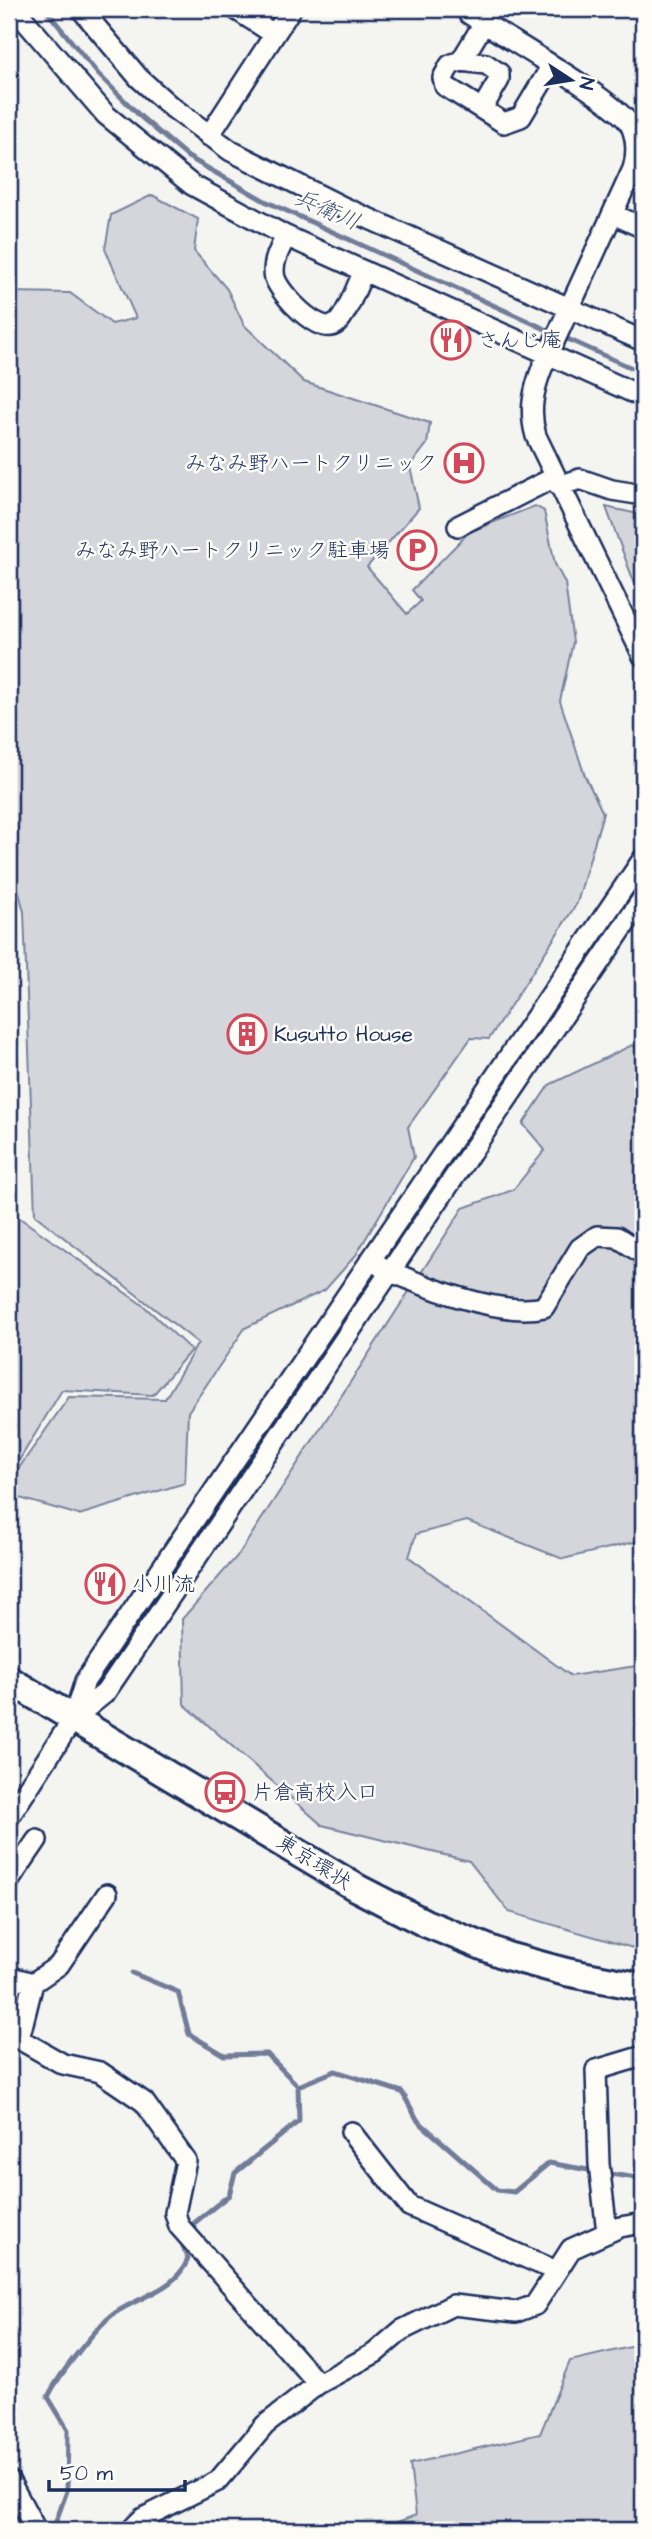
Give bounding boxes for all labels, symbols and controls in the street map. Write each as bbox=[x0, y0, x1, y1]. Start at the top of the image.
north arrow bbox=[536, 46, 606, 116]
text: N bbox=[572, 75, 601, 92]
water label: 兵衛川 bbox=[289, 181, 365, 239]
restaurant icon: さんじ庵 bbox=[430, 319, 472, 361]
place label: さんじ庵 bbox=[478, 326, 562, 355]
hospital icon: みなみ野ハートクリニック bbox=[443, 442, 485, 484]
place label: みなみ野ハートクリニック bbox=[185, 449, 437, 478]
parking icon: みなみ野ハートクリニック駐車場 bbox=[396, 529, 438, 571]
place label: みなみ野ハートクリニック駐車場 bbox=[75, 536, 390, 565]
building icon: Kusutto House bbox=[226, 1013, 268, 1055]
place label: Kusutto House bbox=[274, 1020, 413, 1049]
restaurant icon: 小川流 bbox=[84, 1563, 126, 1605]
place label: 小川流 bbox=[132, 1570, 195, 1599]
bus stop icon: 片倉高校入口 bbox=[204, 1771, 246, 1813]
place label: 片倉高校入口 bbox=[252, 1778, 378, 1807]
street label: 東京環状 bbox=[271, 1827, 357, 1897]
scale bar bbox=[49, 2448, 186, 2492]
text: 50 m bbox=[60, 2459, 114, 2488]

